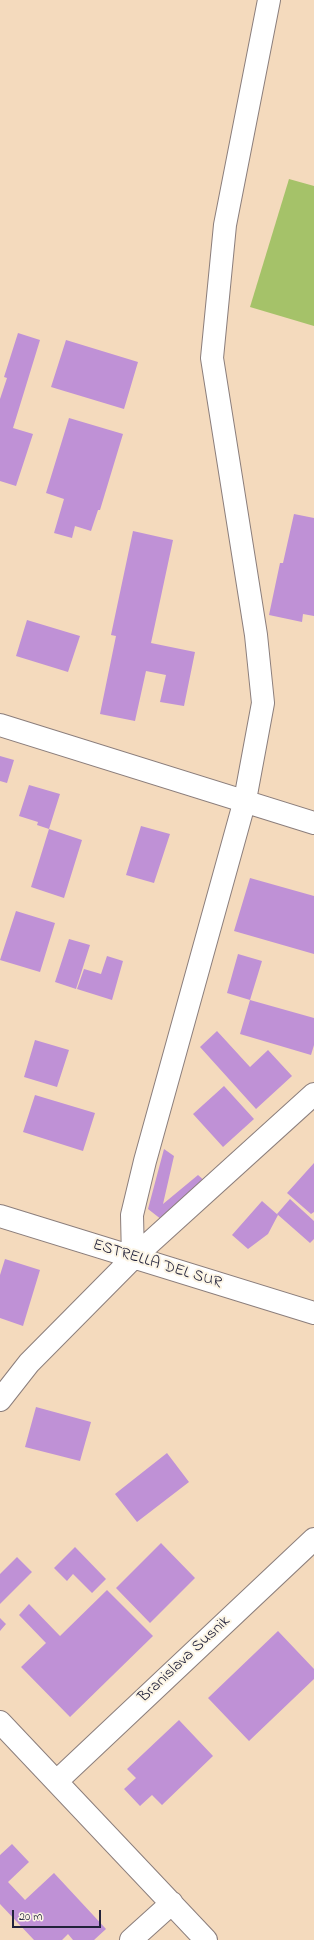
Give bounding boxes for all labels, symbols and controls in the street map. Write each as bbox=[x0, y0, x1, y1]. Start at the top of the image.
street label: ESTRELLA DEL SUR bbox=[90, 1236, 224, 1294]
street label: Branislava Susnik bbox=[135, 1612, 235, 1708]
scale bar bbox=[14, 1902, 103, 1928]
text: 20 m bbox=[19, 1908, 42, 1926]

